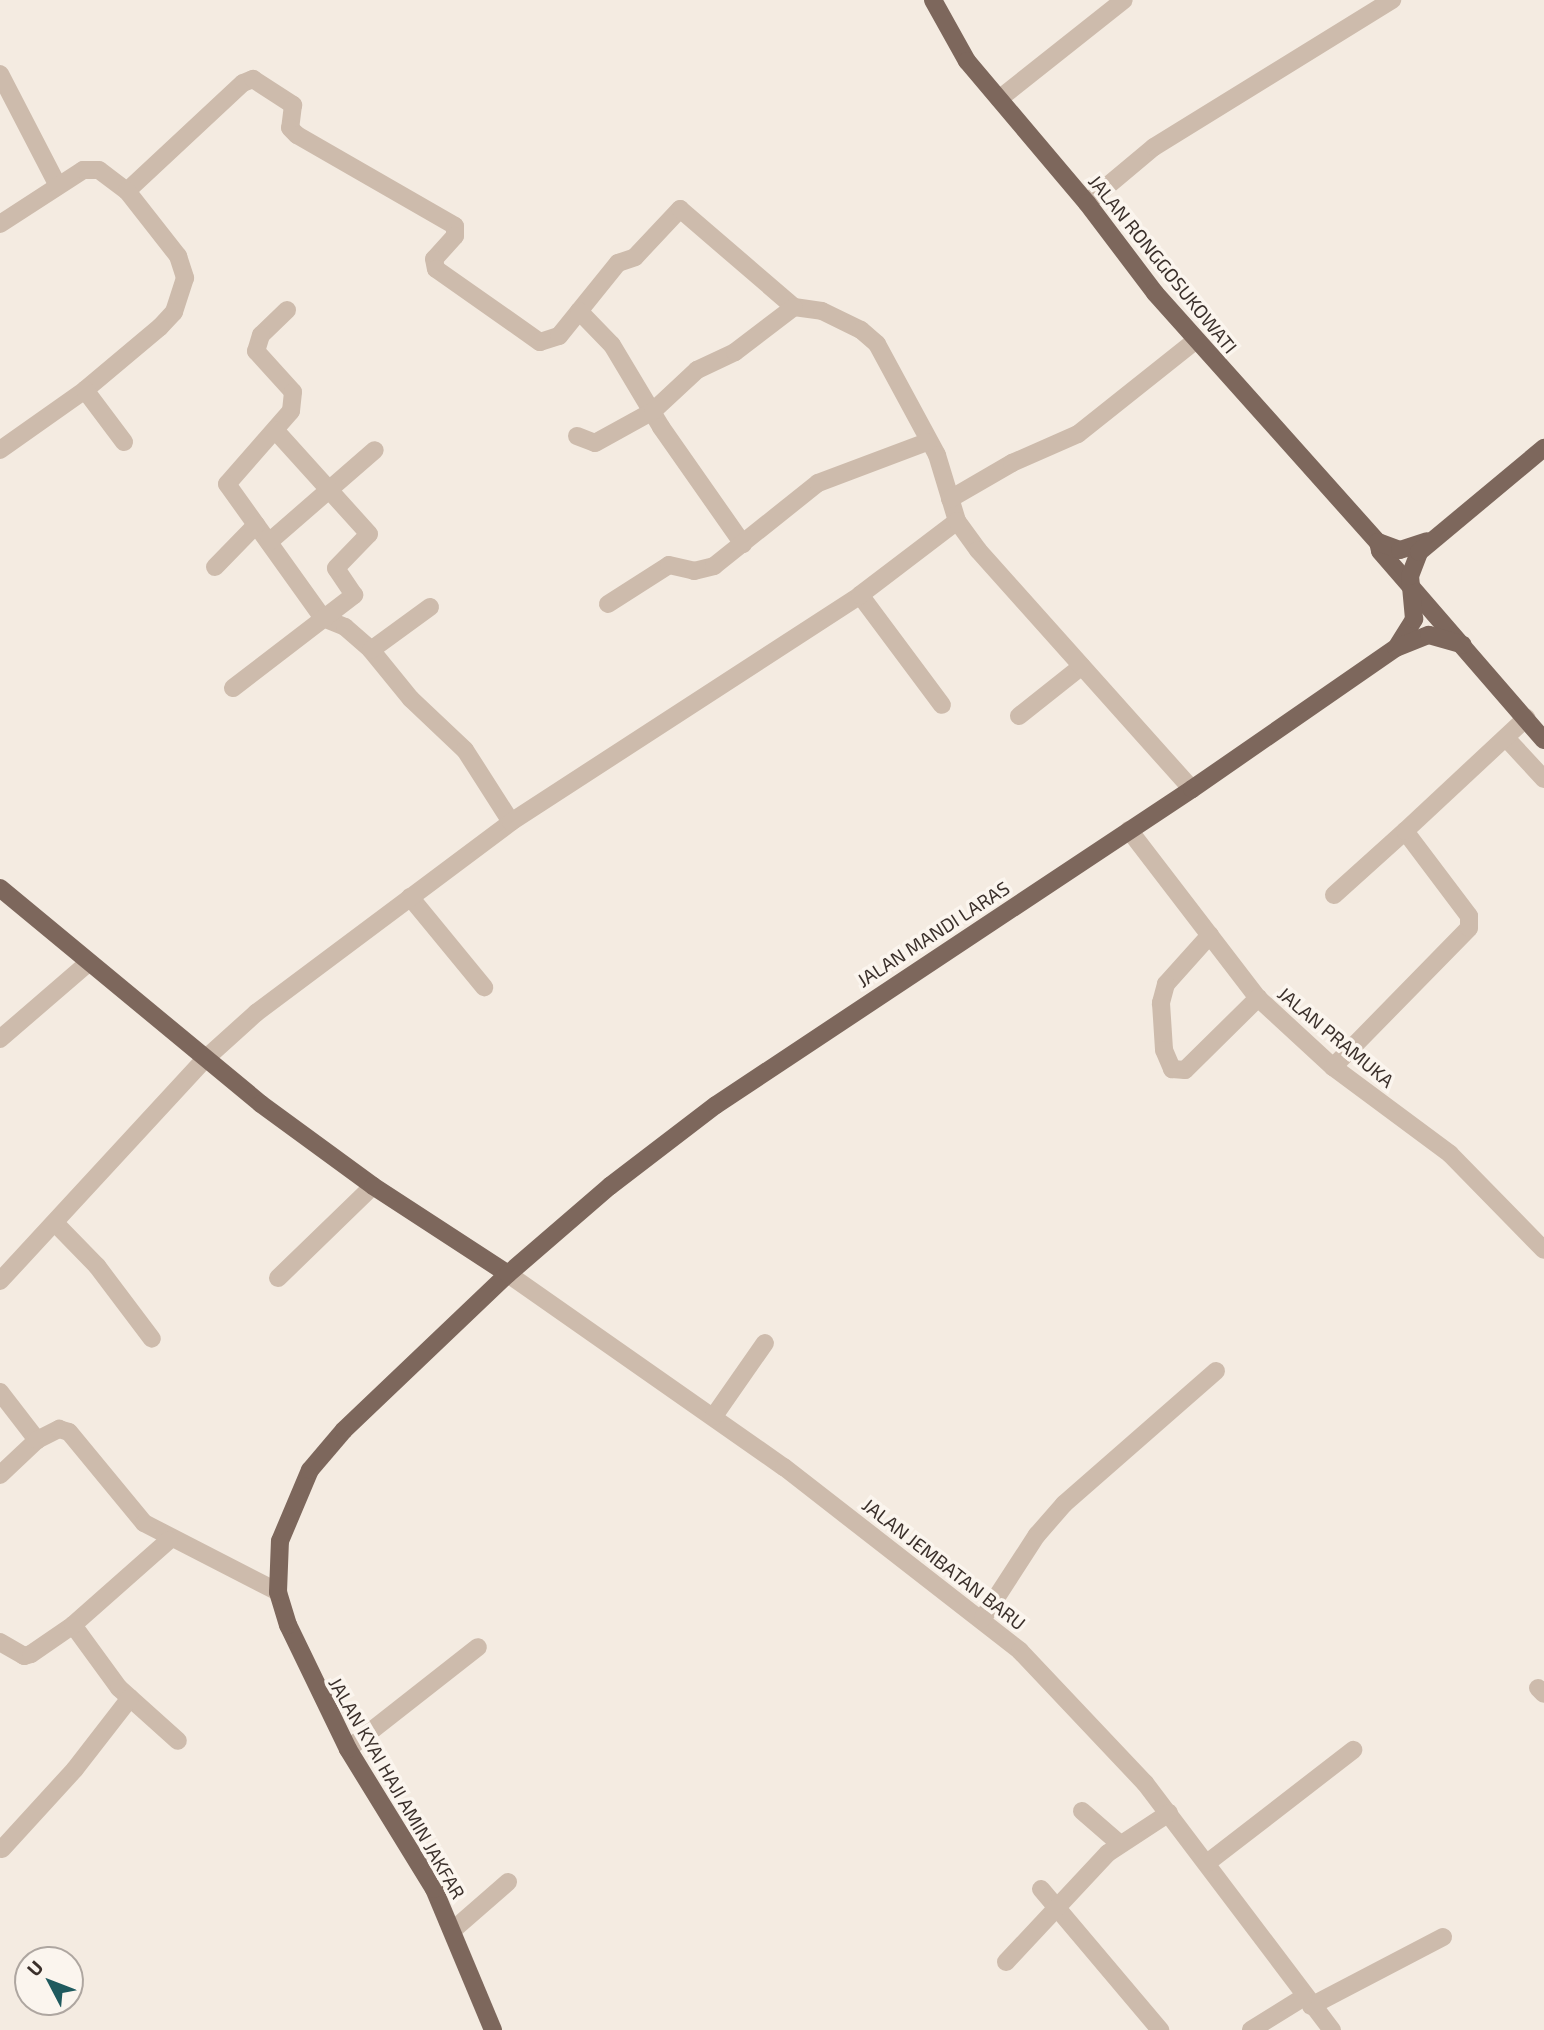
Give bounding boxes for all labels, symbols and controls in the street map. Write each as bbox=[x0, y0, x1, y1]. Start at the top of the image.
street label: JALAN RONGGOSUKOWATI bbox=[1084, 170, 1242, 358]
street label: JALAN MANDI LARAS bbox=[853, 876, 1013, 992]
street label: JALAN PRAMUKA bbox=[1273, 982, 1399, 1092]
street label: JALAN JEMBATAN BARU bbox=[858, 1493, 1030, 1635]
street label: JALAN KYAI HAJI AMIN JAKFAR bbox=[324, 1673, 470, 1903]
north arrow bbox=[14, 1946, 84, 2016]
text: U bbox=[22, 1955, 47, 1981]

